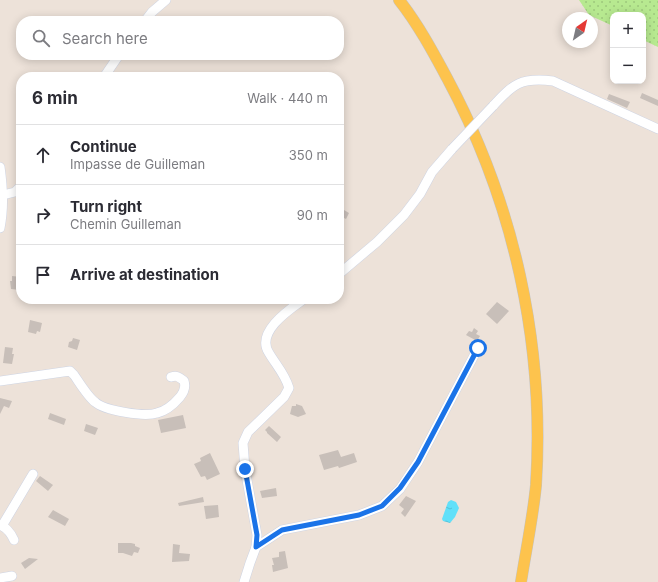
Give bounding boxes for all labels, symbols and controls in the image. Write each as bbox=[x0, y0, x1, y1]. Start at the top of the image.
north arrow bbox=[562, 12, 598, 48]
map controls bbox=[610, 12, 646, 84]
button: + bbox=[610, 12, 646, 48]
search box bbox=[16, 16, 344, 60]
icon: search bbox=[30, 27, 52, 49]
text: Search here bbox=[62, 29, 148, 48]
button: − bbox=[610, 48, 646, 84]
text: 6 min bbox=[32, 88, 78, 108]
text: Walk · 440 m bbox=[247, 90, 328, 106]
text: Continue bbox=[70, 137, 137, 156]
icon: ahead bbox=[32, 144, 54, 166]
text: 350 m bbox=[289, 147, 328, 163]
text: Impasse de Guilleman bbox=[70, 156, 205, 172]
text: Turn right bbox=[70, 197, 142, 216]
icon: right bbox=[32, 204, 54, 226]
text: 90 m bbox=[297, 207, 328, 223]
text: Chemin Guilleman bbox=[70, 216, 181, 232]
icon: arrive bbox=[32, 264, 54, 286]
text: Arrive at destination bbox=[70, 265, 219, 284]
route start bbox=[469, 339, 487, 357]
route end bbox=[236, 460, 254, 478]

